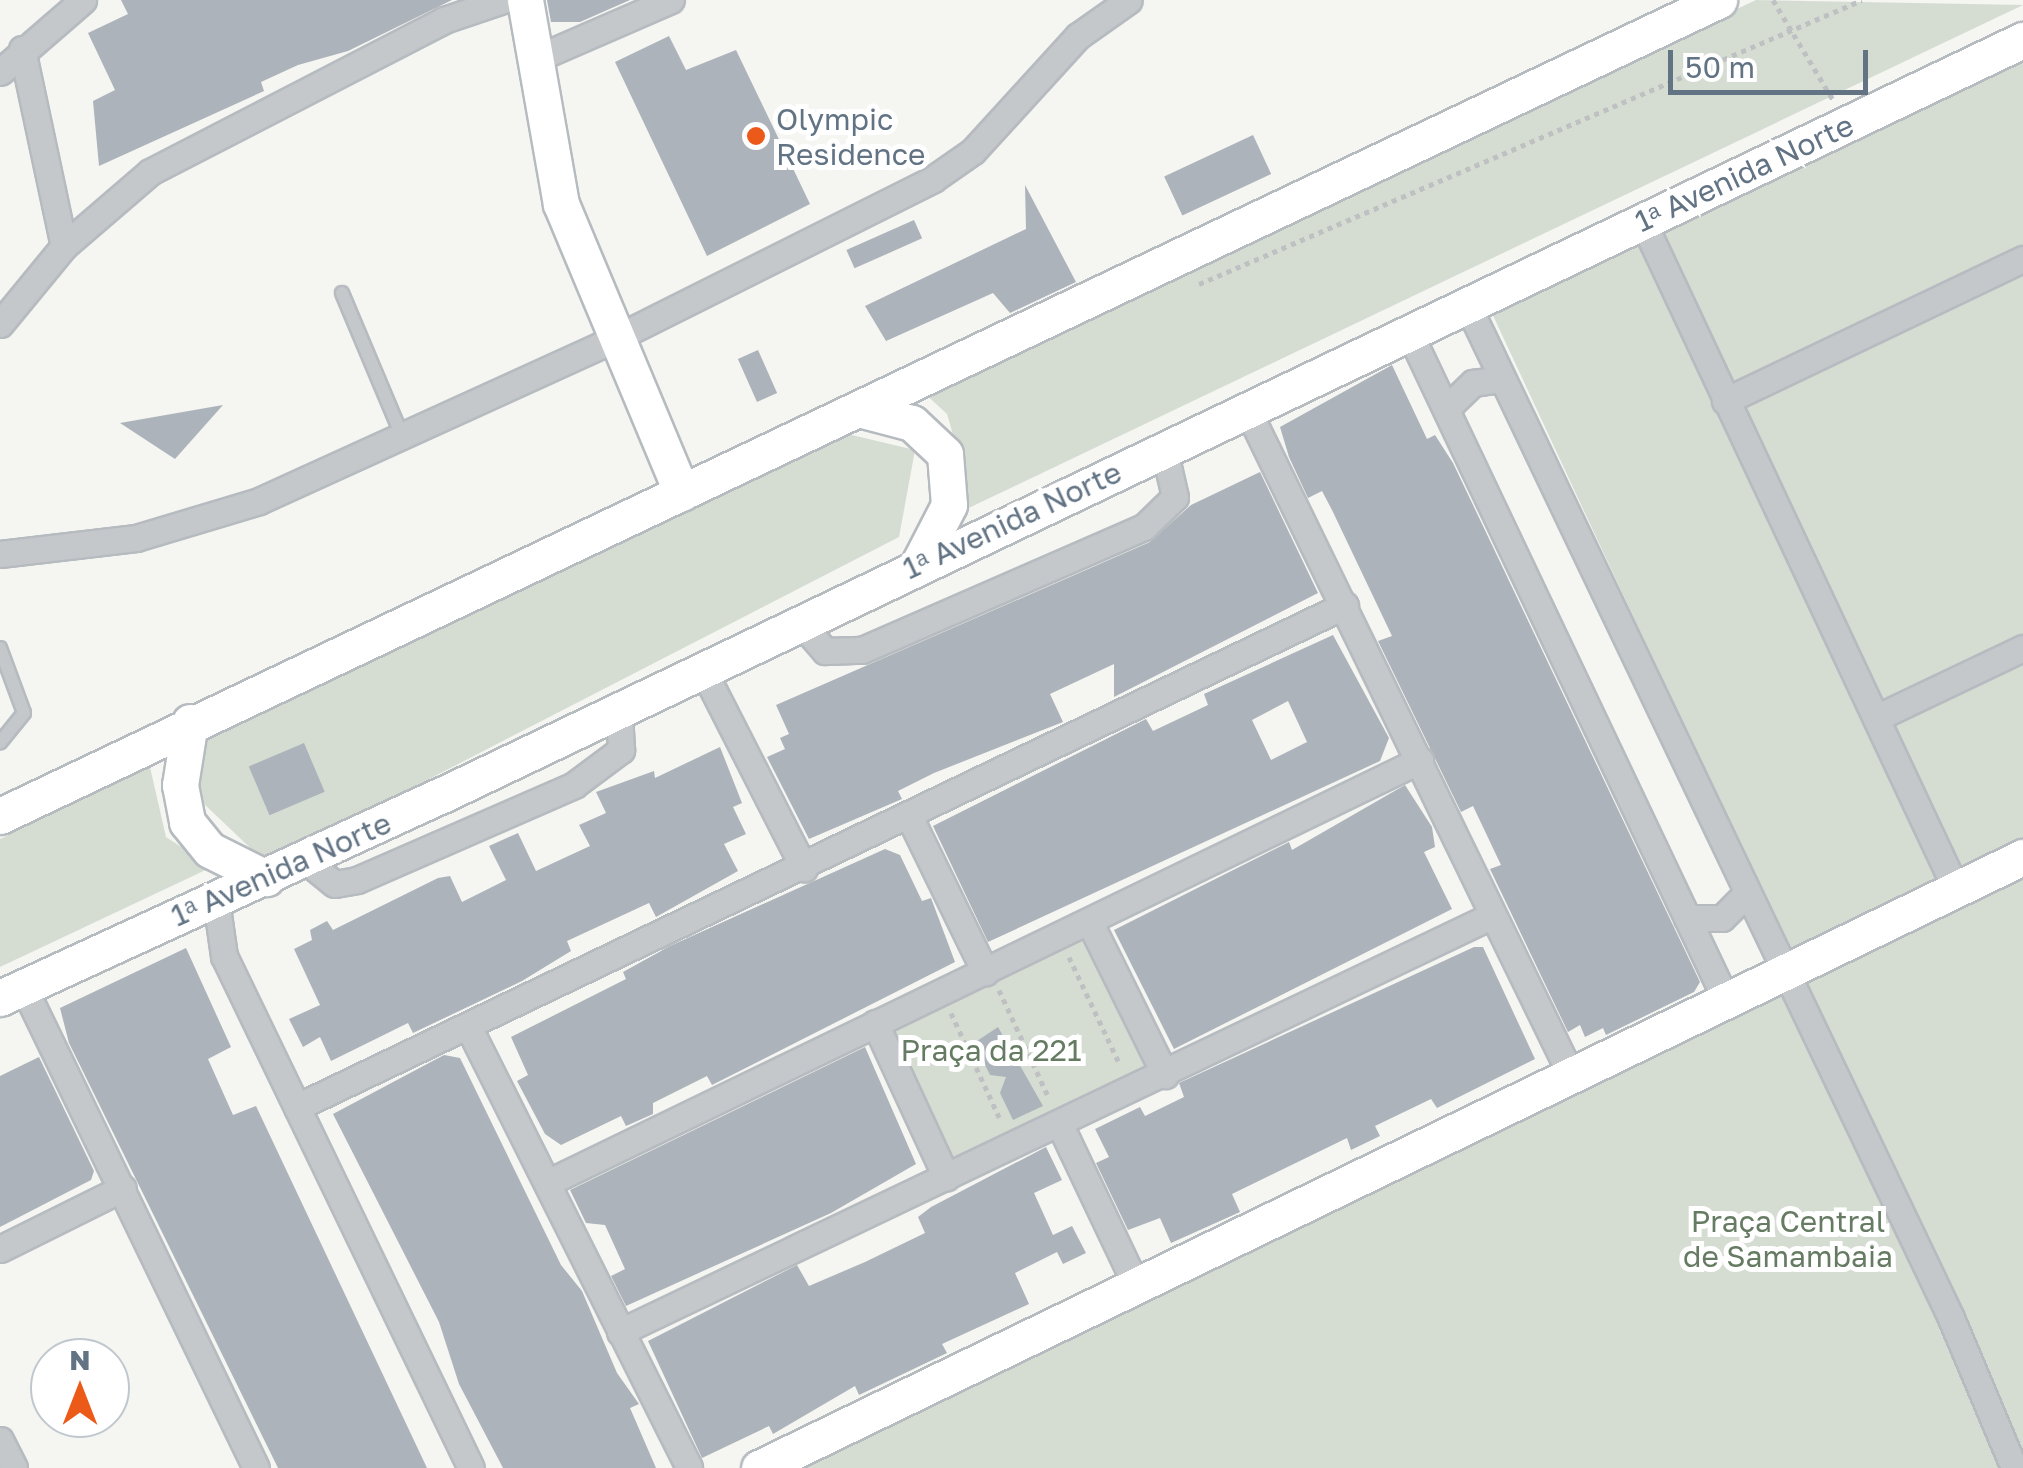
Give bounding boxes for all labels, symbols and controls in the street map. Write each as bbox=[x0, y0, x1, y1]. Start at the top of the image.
scale bar bbox=[1673, 30, 1873, 92]
text: 50 m bbox=[1685, 49, 1755, 85]
place label: Olympic Residence bbox=[776, 101, 925, 172]
street label: 1ᵃ Avenida Norte bbox=[1629, 107, 1859, 239]
marker: Olympic Residence bbox=[745, 125, 767, 147]
street label: 1ᵃ Avenida Norte bbox=[897, 454, 1127, 586]
street label: 1ᵃ Avenida Norte bbox=[165, 804, 397, 934]
park label: Praça da 221 bbox=[900, 1032, 1082, 1068]
park label: Praça Central de Samambaia bbox=[1683, 1203, 1893, 1274]
north arrow bbox=[30, 1338, 130, 1438]
text: N bbox=[69, 1343, 91, 1376]

